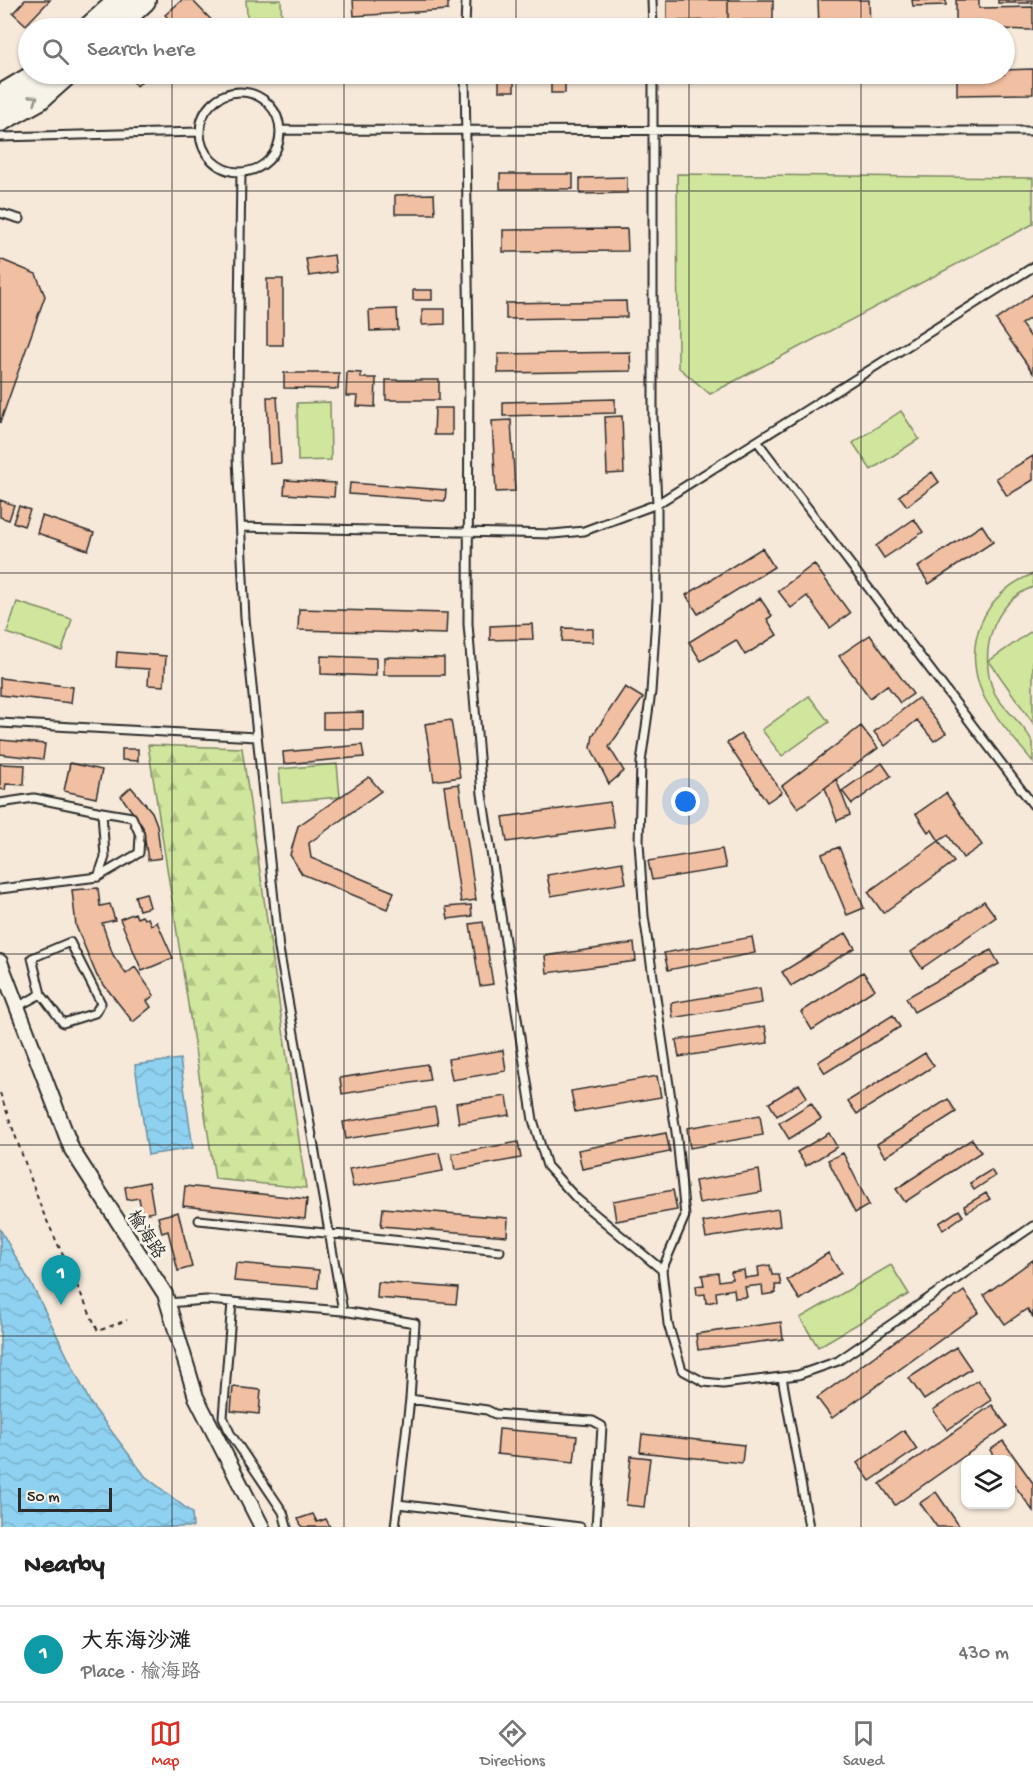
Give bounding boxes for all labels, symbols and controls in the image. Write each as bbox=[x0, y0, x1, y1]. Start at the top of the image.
search box bbox=[18, 18, 1015, 84]
icon: search bbox=[39, 35, 72, 68]
text: Search here bbox=[87, 38, 195, 64]
one-way arrow bbox=[28, 95, 39, 106]
your location bbox=[671, 787, 700, 816]
street label: 榆海路 bbox=[121, 1206, 169, 1264]
pin: 1 bbox=[42, 1256, 80, 1305]
map controls bbox=[961, 1455, 1015, 1509]
button: layers bbox=[961, 1455, 1015, 1509]
scale bar bbox=[18, 1485, 112, 1512]
text: 50 m bbox=[27, 1489, 60, 1508]
text: Nearby bbox=[24, 1551, 105, 1582]
text: 大东海沙滩 bbox=[81, 1630, 191, 1656]
text: 1 bbox=[39, 1643, 48, 1666]
text: 430 m bbox=[959, 1643, 1009, 1666]
text: Place · 榆海路 bbox=[81, 1662, 200, 1685]
tab: Map bbox=[149, 1717, 182, 1772]
tab: Directions bbox=[480, 1717, 545, 1772]
tab: Saved bbox=[843, 1717, 884, 1772]

